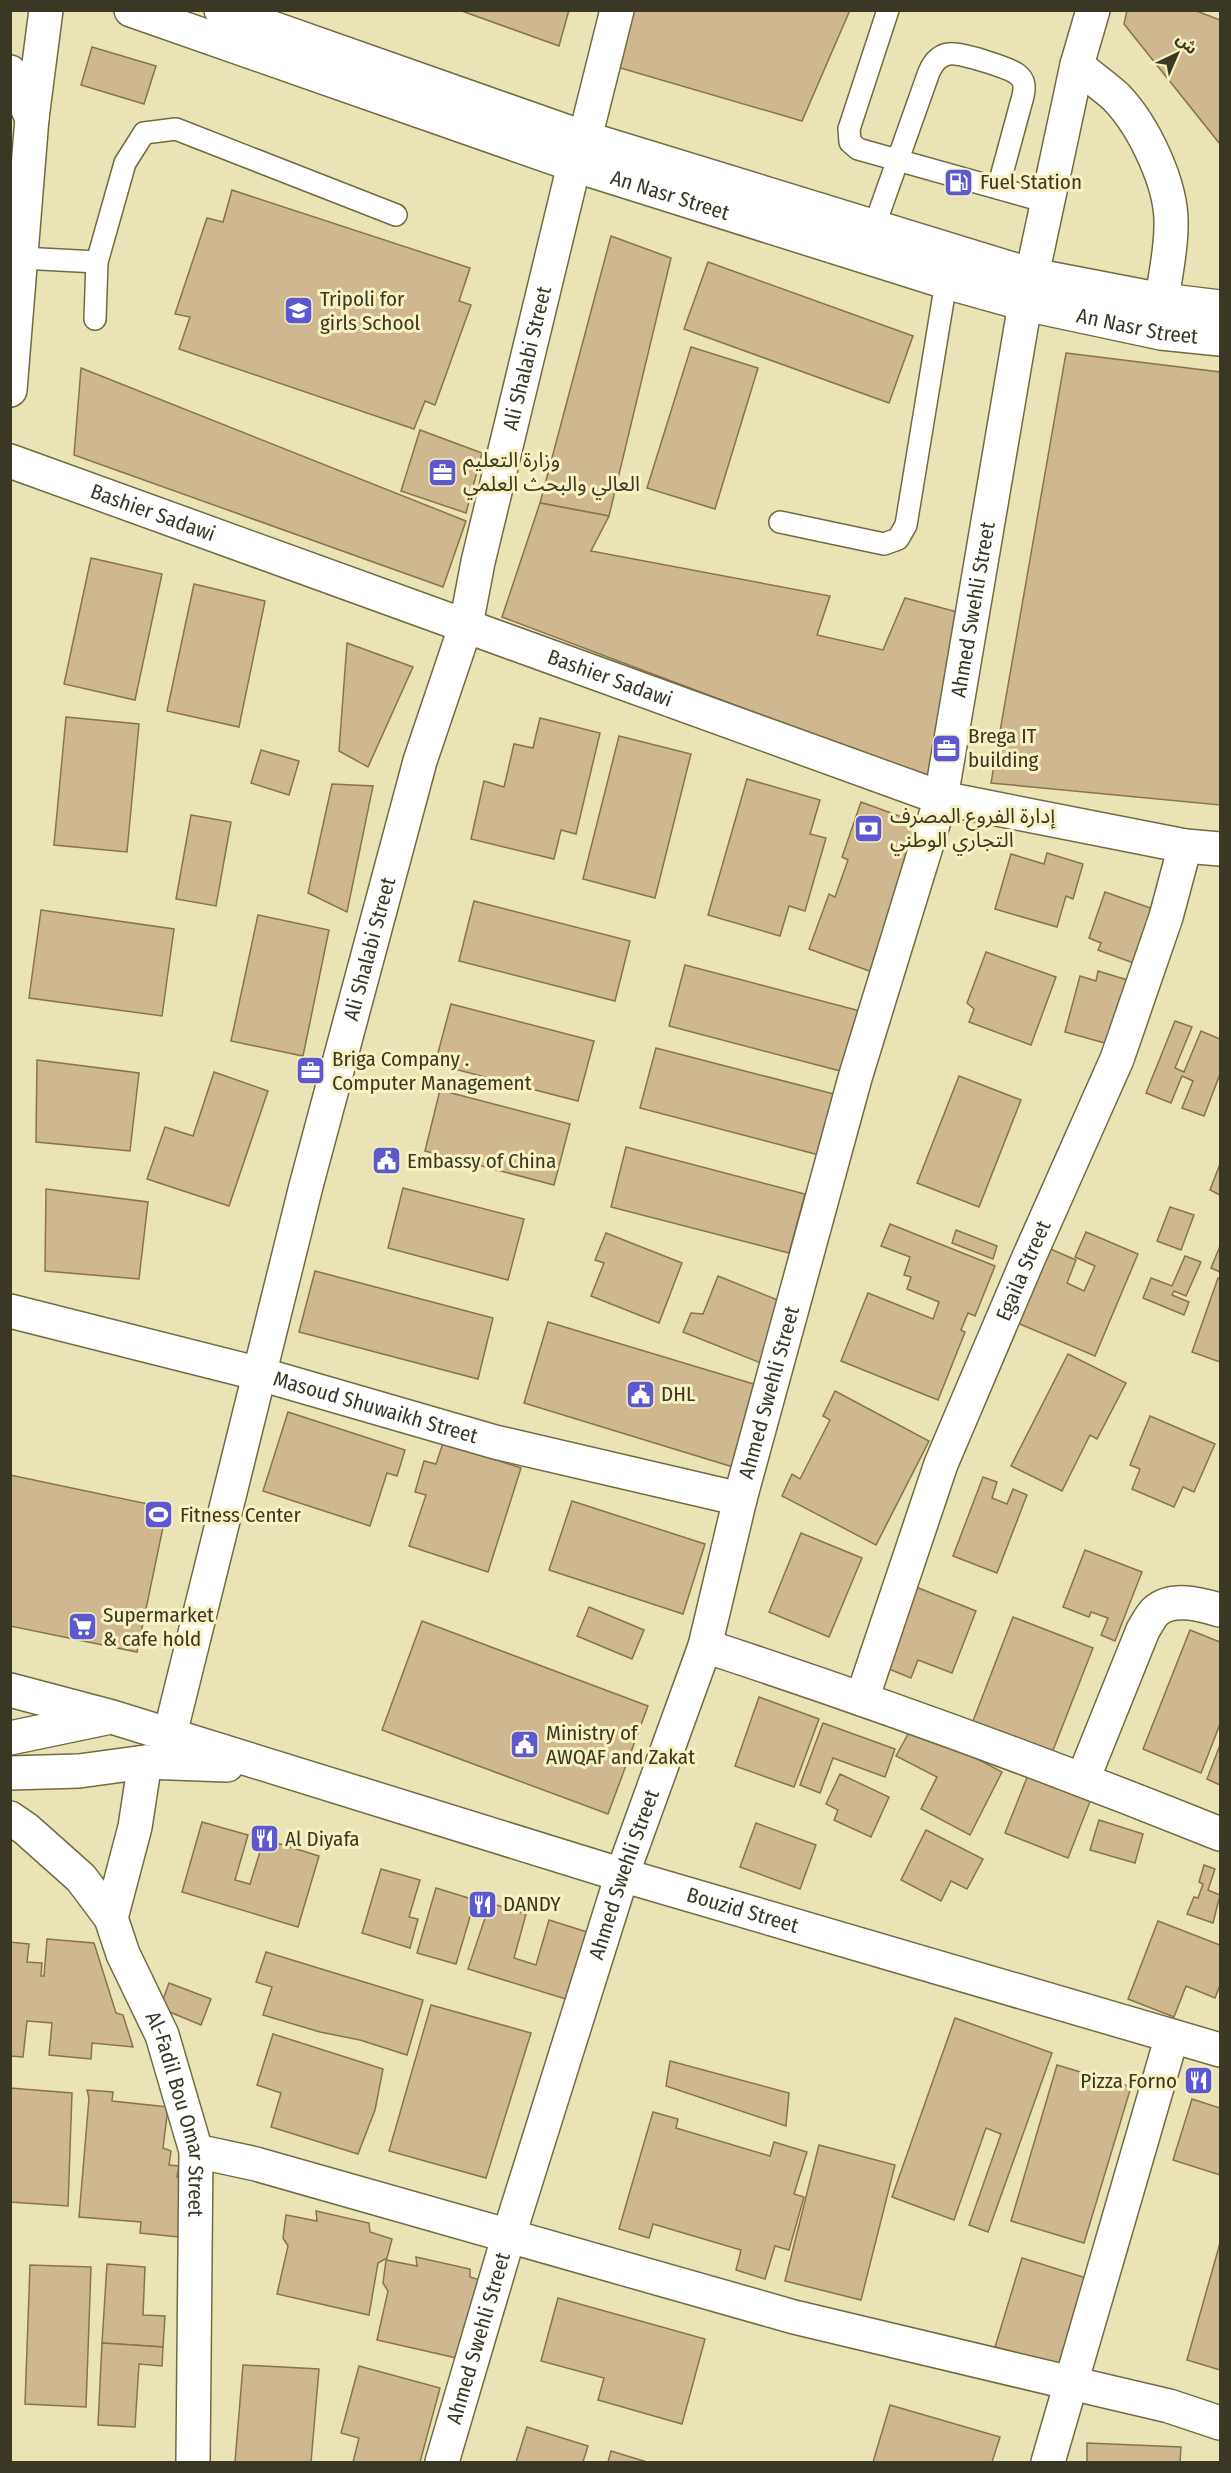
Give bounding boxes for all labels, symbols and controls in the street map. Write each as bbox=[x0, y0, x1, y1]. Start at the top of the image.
north arrow bbox=[1147, 24, 1207, 84]
text: ش bbox=[1173, 29, 1202, 58]
street label: An Nasr Street bbox=[608, 164, 733, 226]
fuel station icon: Fuel Station bbox=[943, 166, 975, 198]
place label: Fuel Station bbox=[980, 169, 1082, 195]
street label: Ali Shalabi Street bbox=[497, 283, 557, 433]
place label: Tripoli for girls School bbox=[320, 286, 420, 336]
school or university icon: Tripoli for girls School bbox=[283, 295, 315, 327]
street label: An Nasr Street bbox=[1074, 302, 1199, 350]
place label: وزارة التعليم العالي والبحث العلمي bbox=[463, 447, 640, 500]
office icon: وزارة التعليم العالي والبحث العلمي bbox=[426, 456, 458, 488]
street label: Bashier Sadawi bbox=[87, 478, 219, 547]
street label: Ahmed Swehli Street bbox=[945, 520, 1001, 700]
street label: Bashier Sadawi bbox=[544, 644, 676, 713]
place label: Brega IT building bbox=[968, 723, 1039, 773]
office icon: Brega IT building bbox=[931, 732, 963, 764]
place label: إدارة الفروع المصرف التجاري الوطني bbox=[890, 803, 1056, 856]
bank icon: إدارة الفروع المصرف التجاري الوطني bbox=[853, 812, 885, 844]
street label: Ali Shalabi Street bbox=[338, 874, 401, 1023]
place label: Briga Company . Computer Management bbox=[332, 1046, 532, 1096]
office icon: Briga Company . Computer Management bbox=[295, 1055, 327, 1087]
public building icon: Embassy of China bbox=[370, 1145, 402, 1177]
place label: Embassy of China bbox=[407, 1148, 556, 1174]
street label: Egaila Street bbox=[990, 1216, 1057, 1325]
street label: Ahmed Swehli Street bbox=[733, 1303, 805, 1482]
street label: Masoud Shuwaikh Street bbox=[270, 1366, 481, 1449]
public building icon: DHL bbox=[624, 1378, 656, 1410]
place label: DHL bbox=[661, 1381, 696, 1407]
sports icon: Fitness Center bbox=[143, 1499, 175, 1531]
place label: Fitness Center bbox=[180, 1502, 301, 1528]
place label: Supermarket & cafe hold bbox=[103, 1602, 214, 1652]
supermarket icon: Supermarket & cafe hold bbox=[66, 1611, 98, 1643]
place label: Ministry of AWQAF and Zakat bbox=[546, 1720, 695, 1770]
public building icon: Ministry of AWQAF and Zakat bbox=[509, 1729, 541, 1761]
street label: Ahmed Swehli Street bbox=[583, 1786, 665, 1963]
restaurant icon: Al Diyafa bbox=[248, 1823, 280, 1855]
place label: Al Diyafa bbox=[285, 1826, 360, 1852]
street label: Bouzid Street bbox=[684, 1882, 801, 1939]
restaurant icon: DANDY bbox=[466, 1888, 498, 1920]
place label: DANDY bbox=[503, 1891, 561, 1917]
street label: Al-Fadil Bou Omar Street bbox=[140, 2007, 209, 2217]
restaurant icon: Pizza Forno bbox=[1182, 2065, 1214, 2097]
place label: Pizza Forno bbox=[1080, 2068, 1177, 2094]
street label: Ahmed Swehli Street bbox=[441, 2249, 516, 2427]

